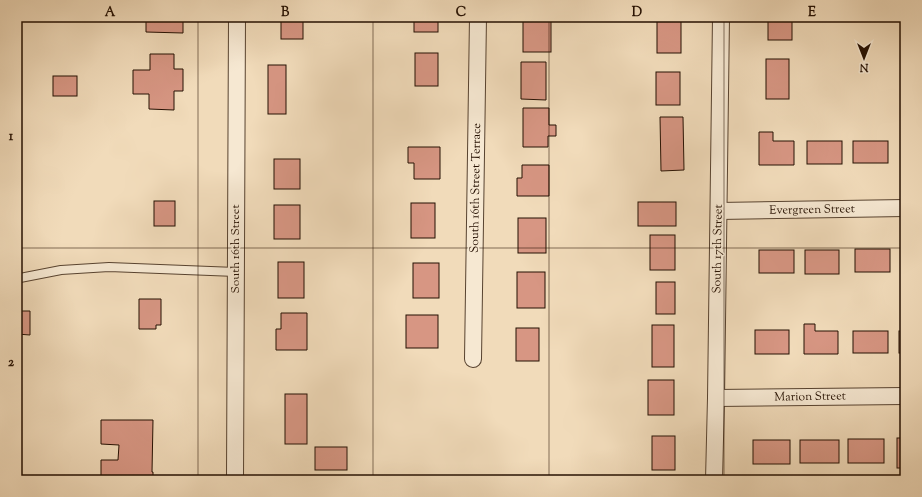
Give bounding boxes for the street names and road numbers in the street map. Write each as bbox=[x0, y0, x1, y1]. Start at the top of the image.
street label: South 16th Street Terrace bbox=[466, 122, 486, 253]
street label: Evergreen Street bbox=[769, 200, 855, 220]
street label: South 16th Street bbox=[227, 204, 245, 294]
street label: South 17th Street bbox=[708, 204, 728, 294]
street label: Marion Street bbox=[774, 387, 846, 407]

